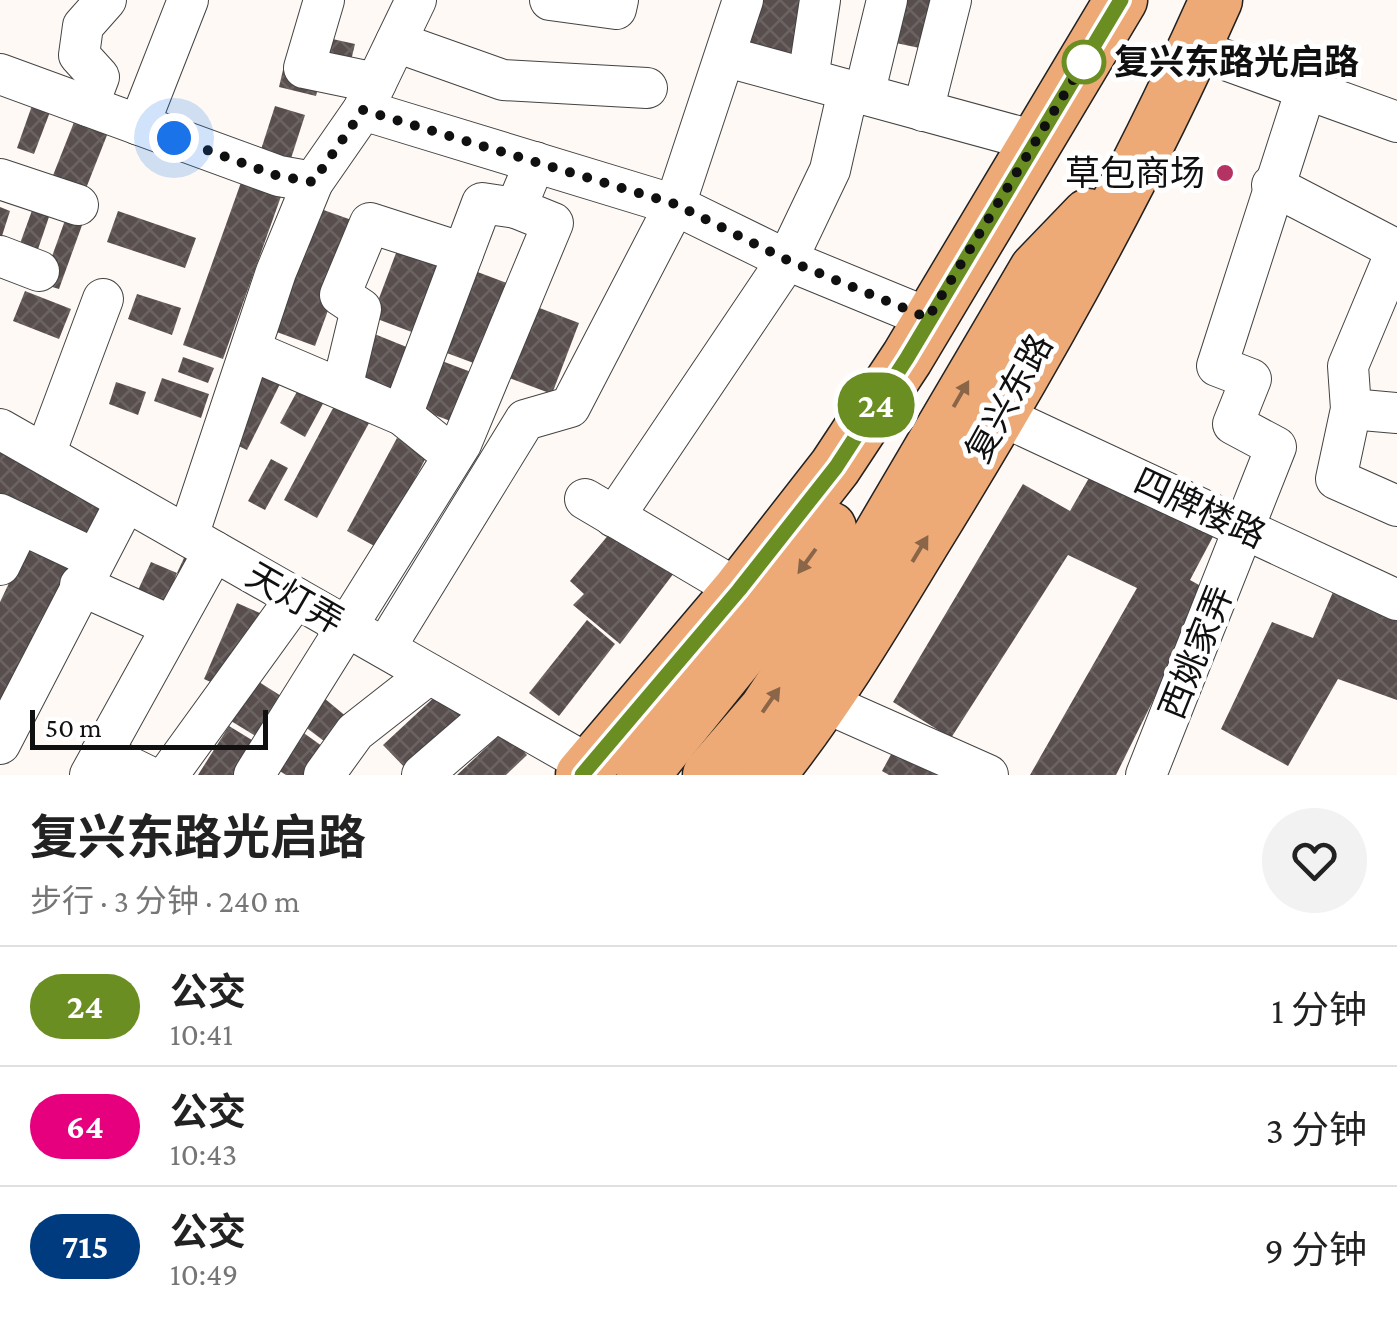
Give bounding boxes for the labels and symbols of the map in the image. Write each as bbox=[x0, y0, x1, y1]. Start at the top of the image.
marker: 复兴东路光启路 bbox=[1063, 41, 1105, 83]
place label: 复兴东路光启路 bbox=[1114, 43, 1359, 82]
your location bbox=[149, 113, 199, 163]
place label: 草包商场 bbox=[1065, 154, 1205, 193]
marker: 草包商场 bbox=[1214, 162, 1236, 184]
street label: 复兴东路 bbox=[958, 328, 1060, 469]
line badge: 24 bbox=[831, 372, 921, 438]
one-way arrow bbox=[951, 380, 969, 408]
street label: 四牌楼路 bbox=[1128, 461, 1271, 556]
one-way arrow bbox=[911, 535, 928, 563]
one-way arrow bbox=[797, 548, 817, 575]
street label: 天灯弄 bbox=[240, 555, 350, 642]
street label: 西姚家弄 bbox=[1152, 580, 1241, 724]
one-way arrow bbox=[761, 686, 780, 713]
scale bar bbox=[30, 705, 268, 750]

